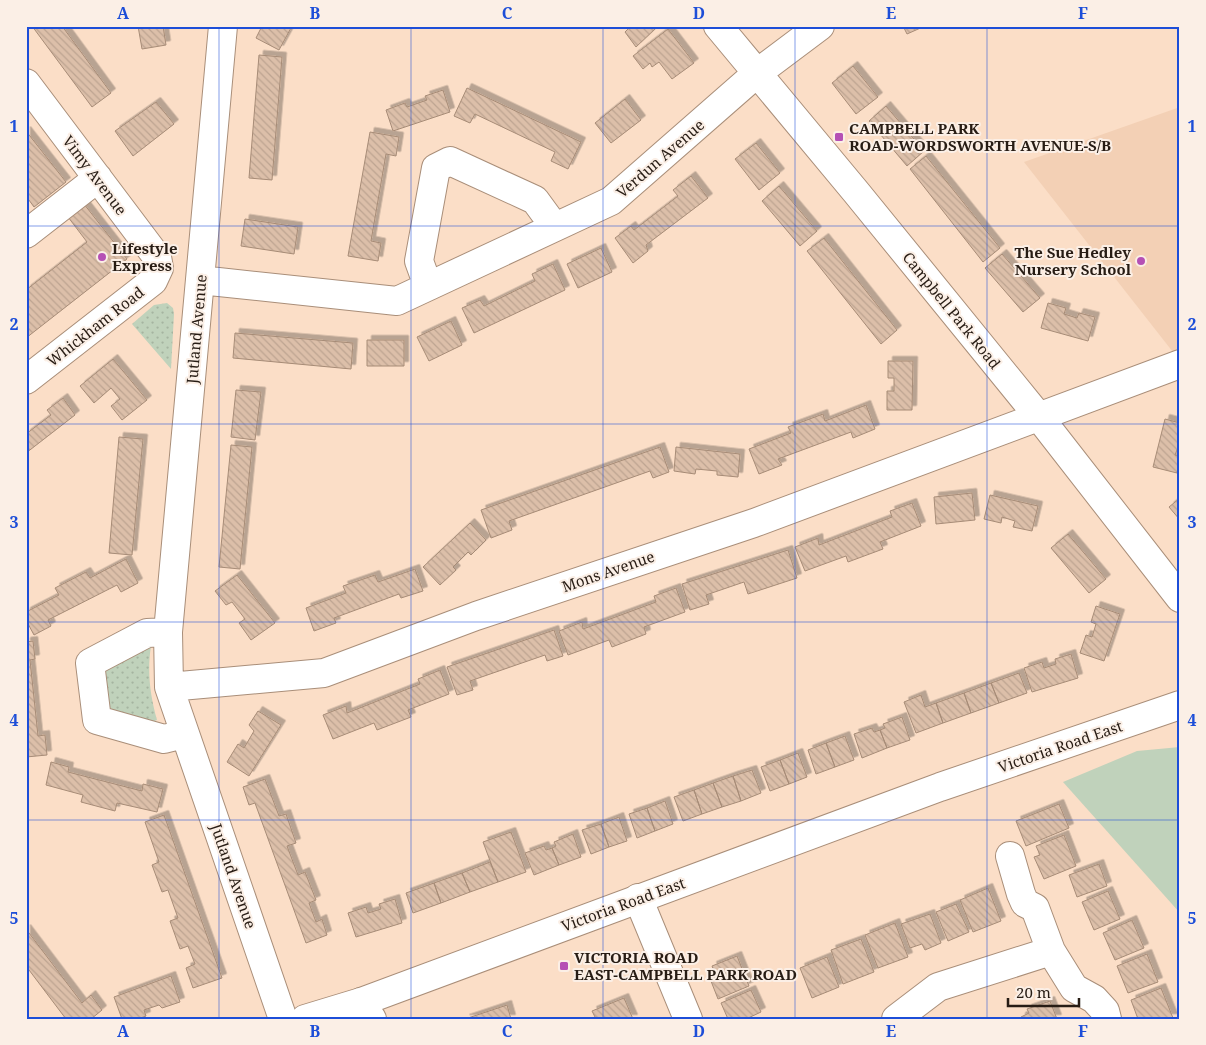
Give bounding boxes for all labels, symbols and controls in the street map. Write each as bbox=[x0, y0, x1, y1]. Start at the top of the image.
text: A bbox=[117, 2, 130, 24]
text: B bbox=[310, 2, 321, 24]
text: C bbox=[502, 2, 513, 24]
text: D bbox=[693, 2, 705, 24]
text: E bbox=[886, 2, 896, 24]
text: F bbox=[1078, 2, 1088, 24]
street label: Verdun Avenue bbox=[612, 114, 708, 202]
text: 1 bbox=[9, 115, 19, 137]
text: 1 bbox=[1187, 115, 1197, 137]
place label: CAMPBELL PARK ROAD-WORDSWORTH AVENUE-S/B bbox=[849, 118, 1111, 155]
street label: Vimy Avenue bbox=[58, 131, 132, 219]
marker: CAMPBELL PARK ROAD-WORDSWORTH AVENUE-S/B bbox=[833, 131, 845, 143]
place label: Lifestyle Express bbox=[112, 238, 178, 275]
place label: The Sue Hedley Nursery School bbox=[1014, 242, 1132, 279]
street label: Campbell Park Road bbox=[899, 247, 1005, 373]
marker: Lifestyle Express bbox=[96, 251, 108, 263]
marker: The Sue Hedley Nursery School bbox=[1135, 255, 1147, 267]
street label: Jutland Avenue bbox=[181, 274, 211, 385]
street label: Whickham Road bbox=[42, 282, 148, 370]
text: 2 bbox=[9, 313, 19, 335]
text: 2 bbox=[1187, 313, 1197, 335]
text: 3 bbox=[9, 511, 19, 533]
text: 3 bbox=[1187, 511, 1197, 533]
street label: Mons Avenue bbox=[559, 546, 657, 596]
text: 4 bbox=[9, 709, 19, 731]
text: 4 bbox=[1187, 709, 1197, 731]
street label: Victoria Road East bbox=[995, 715, 1125, 777]
street label: Jutland Avenue bbox=[206, 820, 261, 931]
street label: Victoria Road East bbox=[558, 872, 688, 936]
text: 5 bbox=[9, 907, 19, 929]
text: 5 bbox=[1187, 907, 1197, 929]
place label: VICTORIA ROAD EAST-CAMPBELL PARK ROAD bbox=[574, 947, 797, 984]
marker: VICTORIA ROAD EAST-CAMPBELL PARK ROAD bbox=[558, 960, 570, 972]
scale bar bbox=[1008, 975, 1080, 1007]
text: 20 m bbox=[1016, 982, 1051, 1002]
text: A bbox=[117, 1020, 130, 1042]
text: B bbox=[310, 1020, 321, 1042]
text: C bbox=[502, 1020, 513, 1042]
text: D bbox=[693, 1020, 705, 1042]
text: E bbox=[886, 1020, 896, 1042]
text: F bbox=[1078, 1020, 1088, 1042]

